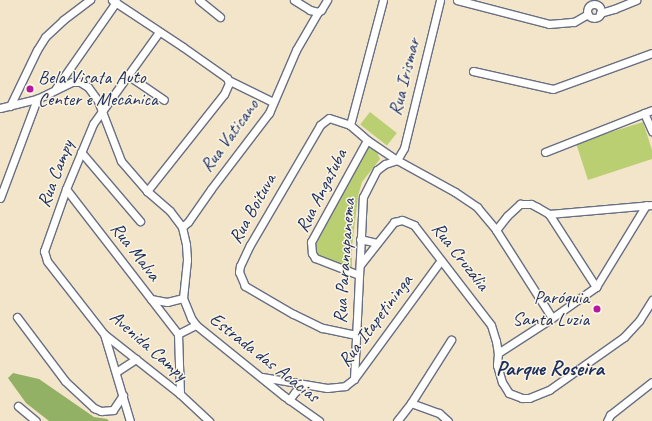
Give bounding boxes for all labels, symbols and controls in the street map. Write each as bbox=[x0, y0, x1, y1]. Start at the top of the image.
street label: Rua Irismar bbox=[384, 36, 426, 118]
place label: Bela Visata Auto Center e Mecânica bbox=[38, 67, 158, 111]
marker: Bela Visata Auto Center e Mecânica bbox=[25, 84, 35, 94]
street label: Rua Vaticano bbox=[196, 95, 264, 177]
street label: Rua Campy bbox=[33, 137, 79, 211]
street label: Rua Angatuba bbox=[291, 145, 353, 237]
street label: Rua Boituva bbox=[224, 170, 282, 248]
street label: Rua Paranapanema bbox=[329, 198, 361, 324]
street label: Rua Malva bbox=[105, 218, 165, 286]
street label: Rua Cruzália bbox=[426, 218, 494, 296]
street label: Rua Itapetininga bbox=[334, 270, 418, 372]
place label: Paróquia Santa Luzia bbox=[512, 287, 589, 331]
marker: Paróquia Santa Luzia bbox=[592, 304, 602, 314]
street label: Avenida Campy bbox=[105, 306, 191, 386]
street label: Estrada das Acácias bbox=[204, 308, 324, 408]
district label: Parque Roseira bbox=[496, 355, 604, 381]

